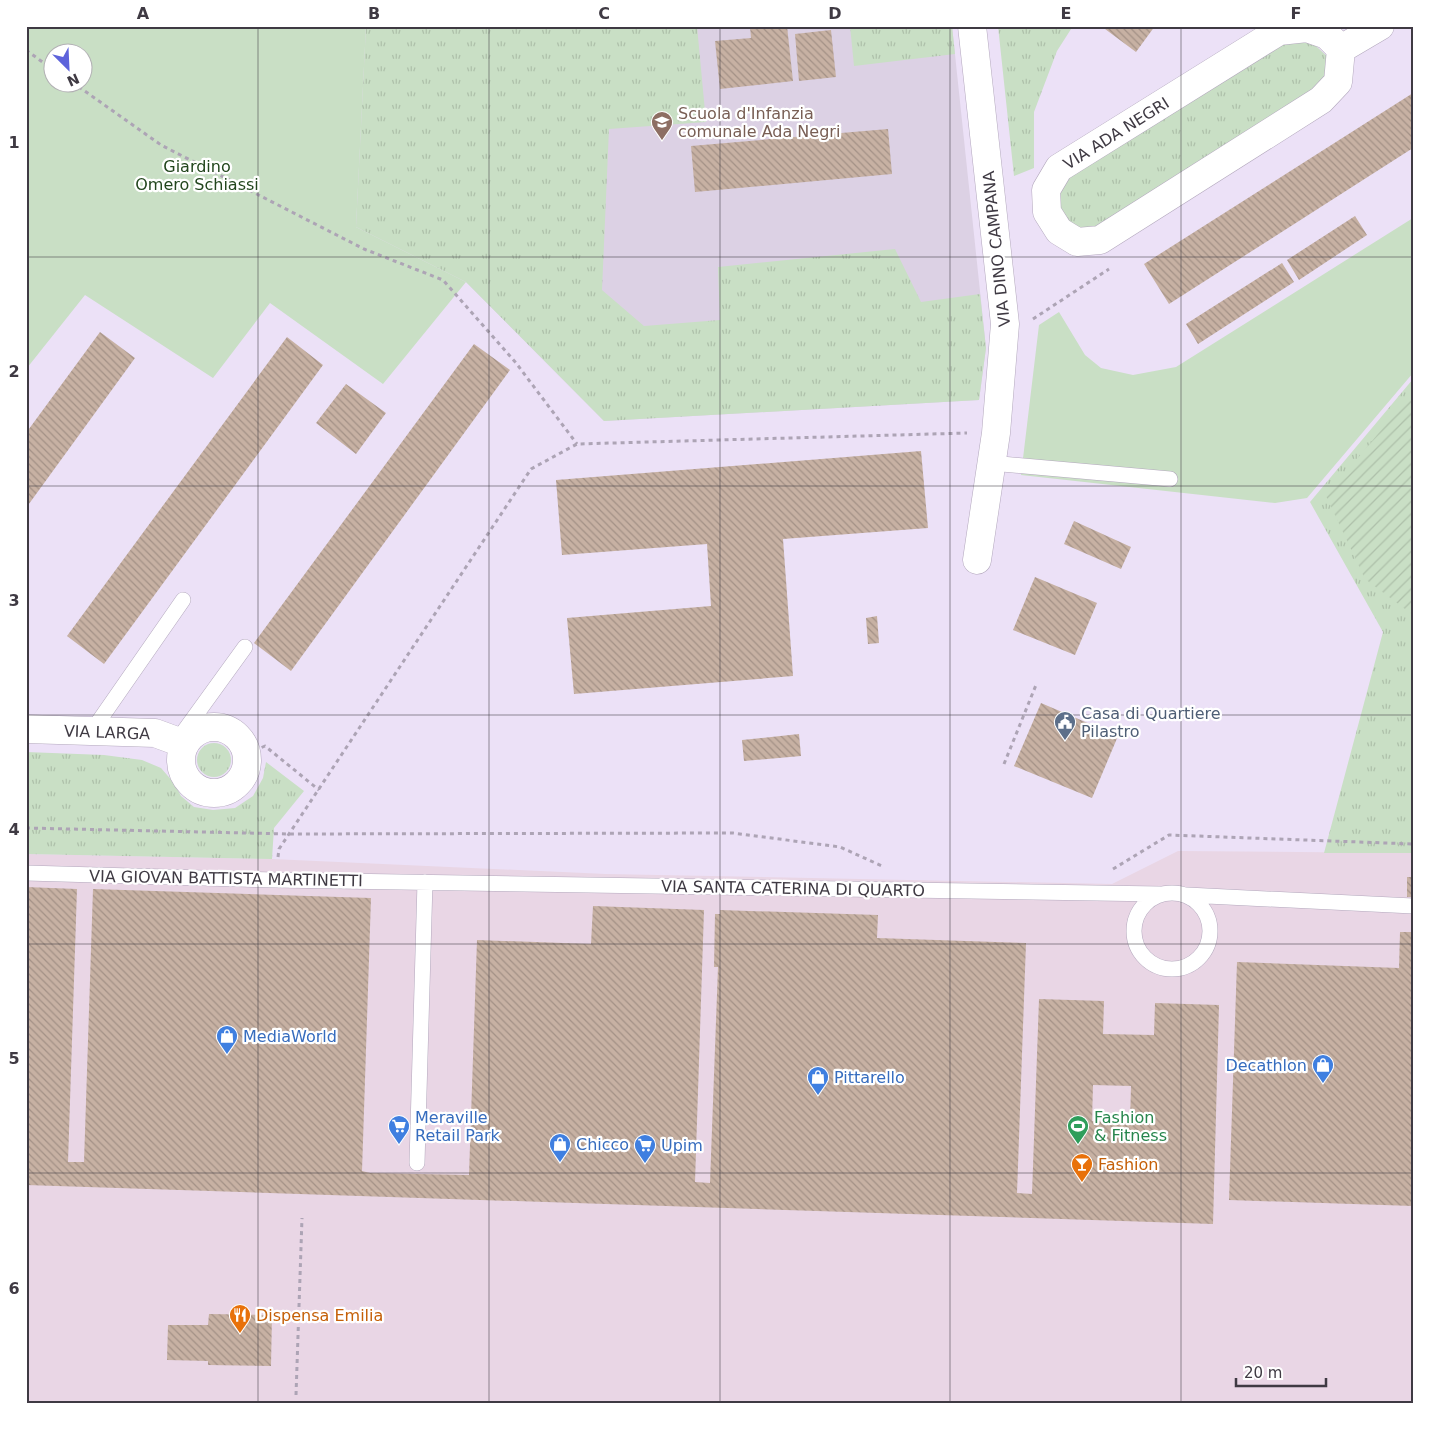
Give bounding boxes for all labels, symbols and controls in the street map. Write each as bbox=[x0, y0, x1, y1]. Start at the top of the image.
text: A bbox=[137, 4, 150, 23]
text: B bbox=[368, 4, 380, 23]
text: C bbox=[598, 4, 610, 23]
text: D bbox=[828, 4, 842, 23]
text: E bbox=[1061, 4, 1071, 23]
text: F bbox=[1291, 4, 1301, 23]
north arrow bbox=[42, 42, 92, 92]
text: N bbox=[65, 70, 82, 90]
street label: VIA ADA NEGRI bbox=[1060, 93, 1173, 174]
place label: Scuola d'Infanzia comunale Ada Negri bbox=[678, 104, 840, 141]
school or university icon: Scuola d'Infanzia comunale Ada Negri bbox=[650, 110, 674, 141]
text: 1 bbox=[8, 133, 20, 152]
park label: Giardino Omero Schiassi bbox=[135, 157, 259, 194]
street label: VIA DINO CAMPANA bbox=[979, 170, 1014, 328]
text: 2 bbox=[8, 362, 20, 381]
text: 3 bbox=[8, 591, 20, 610]
place label: Casa di Quartiere Pilastro bbox=[1081, 704, 1221, 741]
public building icon: Casa di Quartiere Pilastro bbox=[1053, 710, 1077, 741]
street label: VIA LARGA bbox=[63, 721, 151, 744]
text: 4 bbox=[8, 820, 20, 839]
street label: VIA GIOVAN BATTISTA MARTINETTI bbox=[89, 867, 363, 890]
street label: VIA SANTA CATERINA DI QUARTO bbox=[661, 877, 925, 900]
shop icon: MediaWorld bbox=[215, 1024, 239, 1055]
place label: MediaWorld bbox=[243, 1027, 337, 1046]
text: 5 bbox=[8, 1049, 20, 1068]
shop icon: Decathlon bbox=[1311, 1053, 1335, 1084]
place label: Decathlon bbox=[1225, 1056, 1307, 1075]
shop icon: Pittarello bbox=[806, 1065, 830, 1096]
place label: Pittarello bbox=[834, 1068, 905, 1087]
place label: Meraville Retail Park bbox=[415, 1108, 501, 1145]
place label: Fashion & Fitness bbox=[1094, 1108, 1167, 1145]
supermarket icon: Meraville Retail Park bbox=[387, 1114, 411, 1145]
sports icon: Fashion & Fitness bbox=[1066, 1114, 1090, 1145]
shop icon: Chicco bbox=[548, 1132, 572, 1163]
supermarket icon: Upim bbox=[633, 1133, 657, 1164]
place label: Chicco bbox=[576, 1135, 629, 1154]
place label: Upim bbox=[661, 1136, 703, 1155]
bar icon: Fashion bbox=[1070, 1152, 1094, 1183]
place label: Fashion bbox=[1098, 1155, 1158, 1174]
text: 6 bbox=[8, 1279, 20, 1298]
restaurant icon: Dispensa Emilia bbox=[228, 1303, 252, 1334]
place label: Dispensa Emilia bbox=[256, 1306, 383, 1325]
scale bar bbox=[1236, 1355, 1326, 1387]
text: 20 m bbox=[1244, 1364, 1282, 1382]

